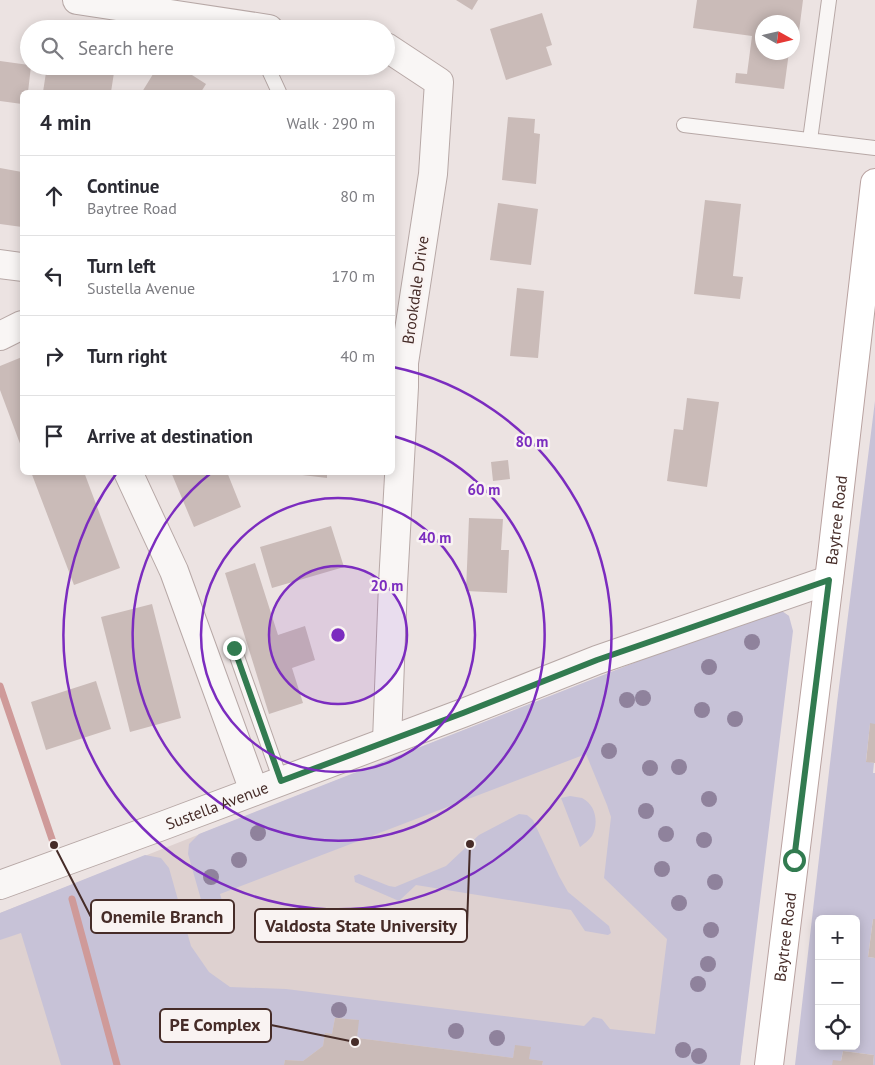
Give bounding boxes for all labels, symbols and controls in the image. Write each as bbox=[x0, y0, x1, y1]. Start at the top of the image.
north arrow bbox=[755, 15, 800, 60]
search box bbox=[20, 20, 395, 75]
icon: search bbox=[38, 34, 66, 62]
text: Search here bbox=[78, 36, 174, 60]
text: 4 min bbox=[40, 109, 91, 136]
text: Walk · 290 m bbox=[286, 113, 375, 133]
text: Continue bbox=[87, 174, 159, 198]
icon: ahead bbox=[40, 182, 68, 210]
text: 80 m bbox=[340, 186, 375, 206]
text: Baytree Road bbox=[87, 198, 177, 218]
street label: Brookdale Drive bbox=[398, 235, 432, 345]
text: Turn left bbox=[87, 254, 156, 278]
icon: left bbox=[40, 262, 68, 290]
text: 170 m bbox=[332, 266, 375, 286]
text: Sustella Avenue bbox=[87, 278, 195, 298]
icon: right bbox=[40, 342, 68, 370]
text: Turn right bbox=[87, 344, 167, 368]
text: 40 m bbox=[340, 346, 375, 366]
icon: arrive bbox=[40, 422, 68, 450]
text: Arrive at destination bbox=[87, 424, 253, 448]
text: 80 m bbox=[516, 432, 548, 451]
street label: Baytree Road bbox=[821, 474, 851, 566]
text: 60 m bbox=[468, 480, 500, 499]
text: 40 m bbox=[419, 528, 451, 547]
text: 20 m bbox=[371, 576, 403, 595]
centre of rings bbox=[329, 626, 347, 644]
route end bbox=[223, 637, 246, 660]
street label: Sustella Avenue bbox=[163, 777, 271, 834]
route start bbox=[783, 849, 806, 872]
street label: Baytree Road bbox=[769, 891, 800, 983]
callout: Onemile Branch bbox=[91, 900, 234, 933]
text: Onemile Branch bbox=[101, 905, 223, 928]
callout: Valdosta State University bbox=[255, 909, 467, 942]
text: Valdosta State University bbox=[264, 914, 457, 937]
map controls bbox=[815, 915, 860, 1050]
button: + bbox=[815, 915, 860, 960]
button: − bbox=[815, 960, 860, 1005]
button: locate bbox=[815, 1005, 860, 1050]
callout: PE Complex bbox=[160, 1009, 271, 1042]
text: PE Complex bbox=[170, 1013, 261, 1036]

